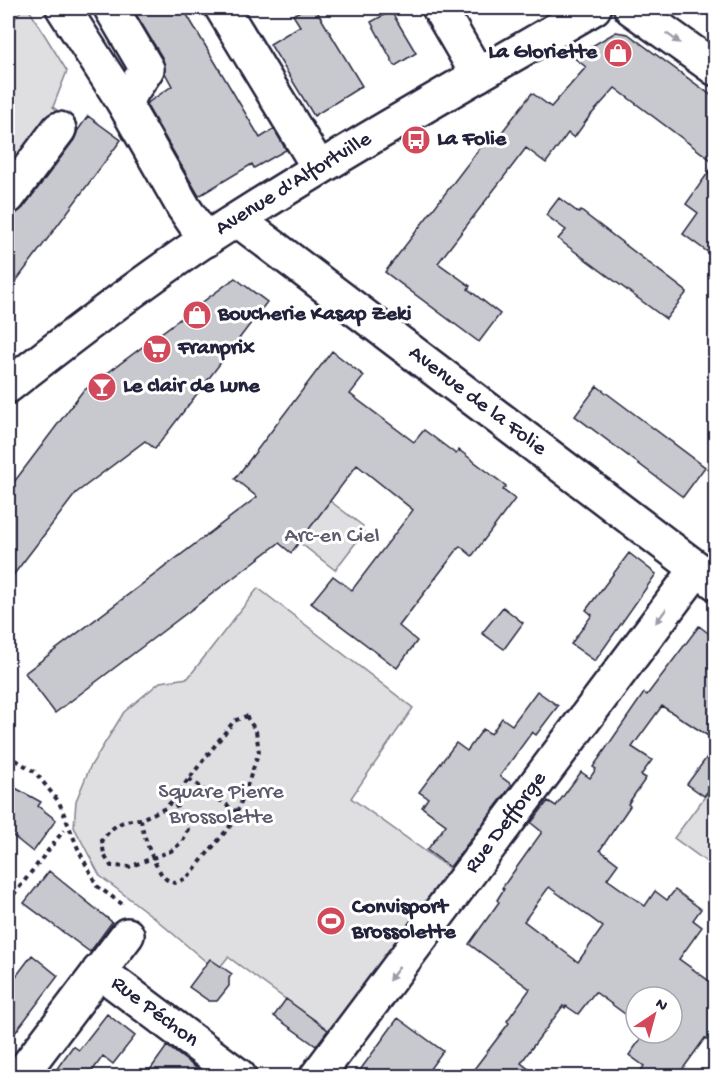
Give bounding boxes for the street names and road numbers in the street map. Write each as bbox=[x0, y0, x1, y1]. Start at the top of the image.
street label: Avenue d'Alfortville bbox=[211, 127, 377, 242]
street label: Avenue de la Folie bbox=[403, 341, 552, 463]
street label: Rue Defforge bbox=[460, 767, 554, 879]
street label: Rue Péchon bbox=[105, 971, 204, 1054]

